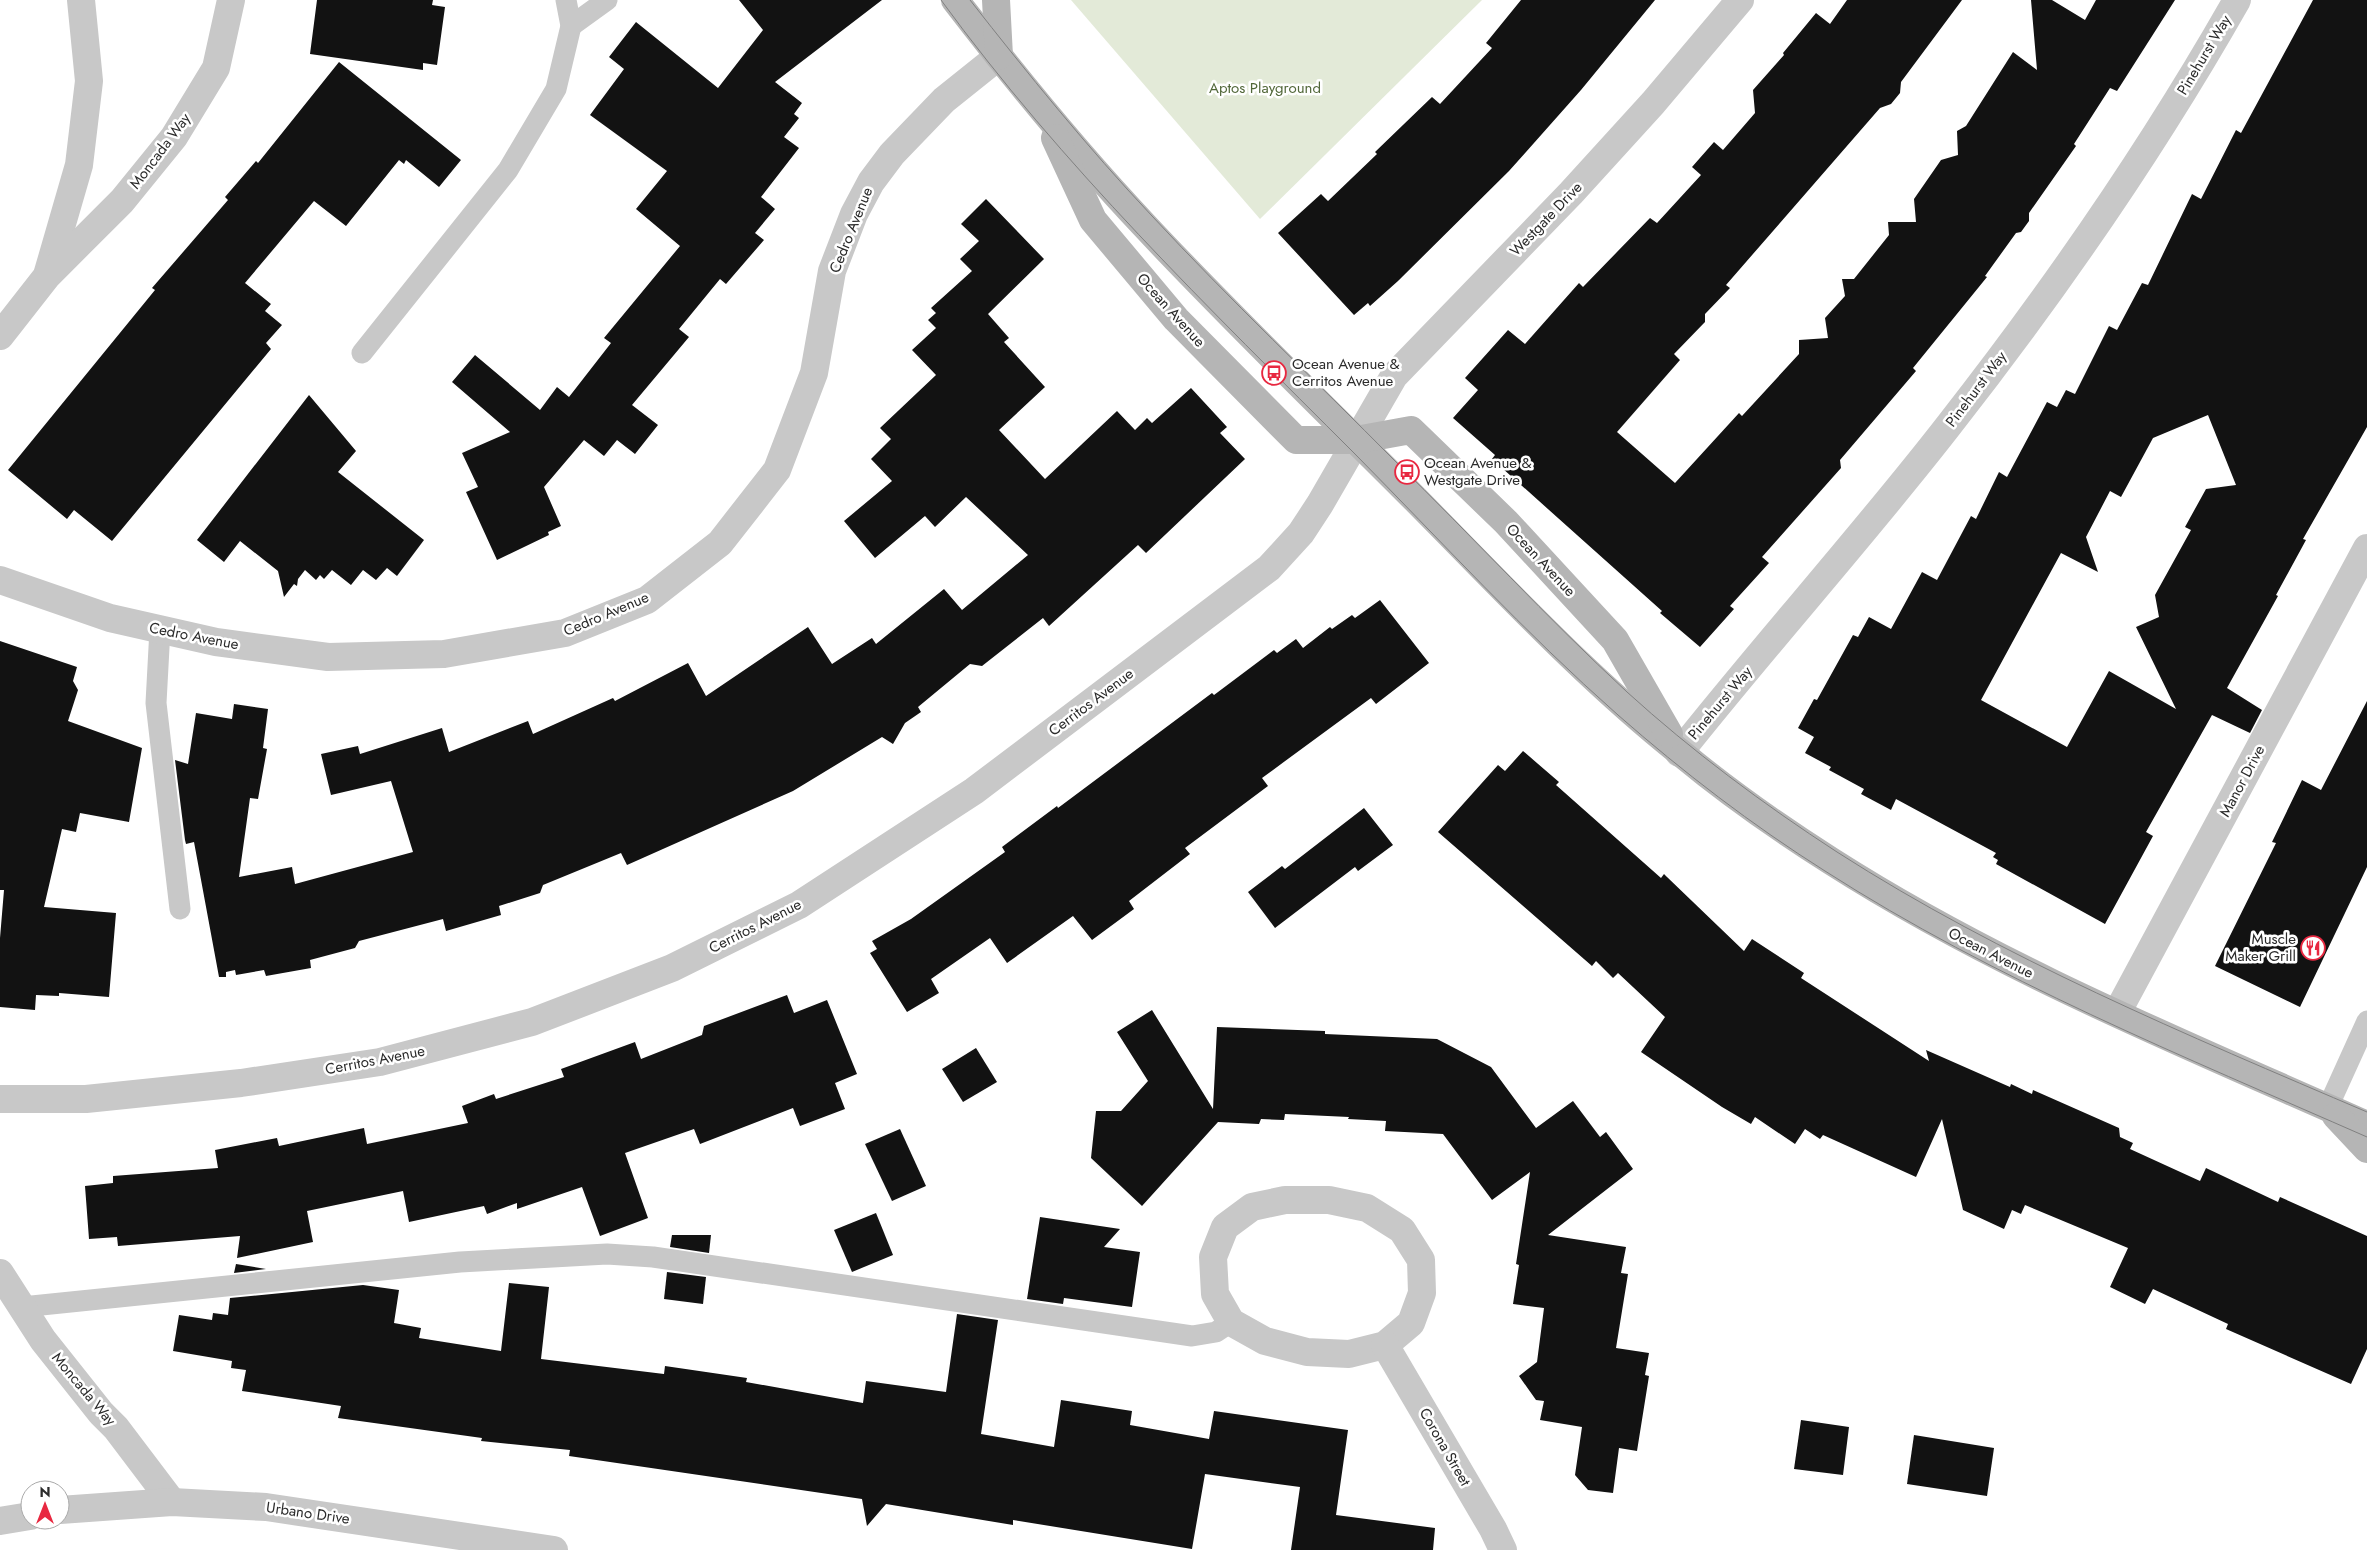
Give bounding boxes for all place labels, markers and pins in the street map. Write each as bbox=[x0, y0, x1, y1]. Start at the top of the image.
place label: Ocean Avenue & Cerritos Avenue bbox=[1292, 353, 1400, 392]
bus stop icon: Ocean Avenue & Cerritos Avenue bbox=[1261, 360, 1287, 386]
place label: Ocean Avenue & Westgate Drive bbox=[1424, 452, 1532, 491]
bus stop icon: Ocean Avenue & Westgate Drive bbox=[1394, 459, 1420, 485]
place label: Muscle Maker Grill bbox=[2225, 928, 2296, 967]
restaurant icon: Muscle Maker Grill bbox=[2300, 935, 2326, 961]

